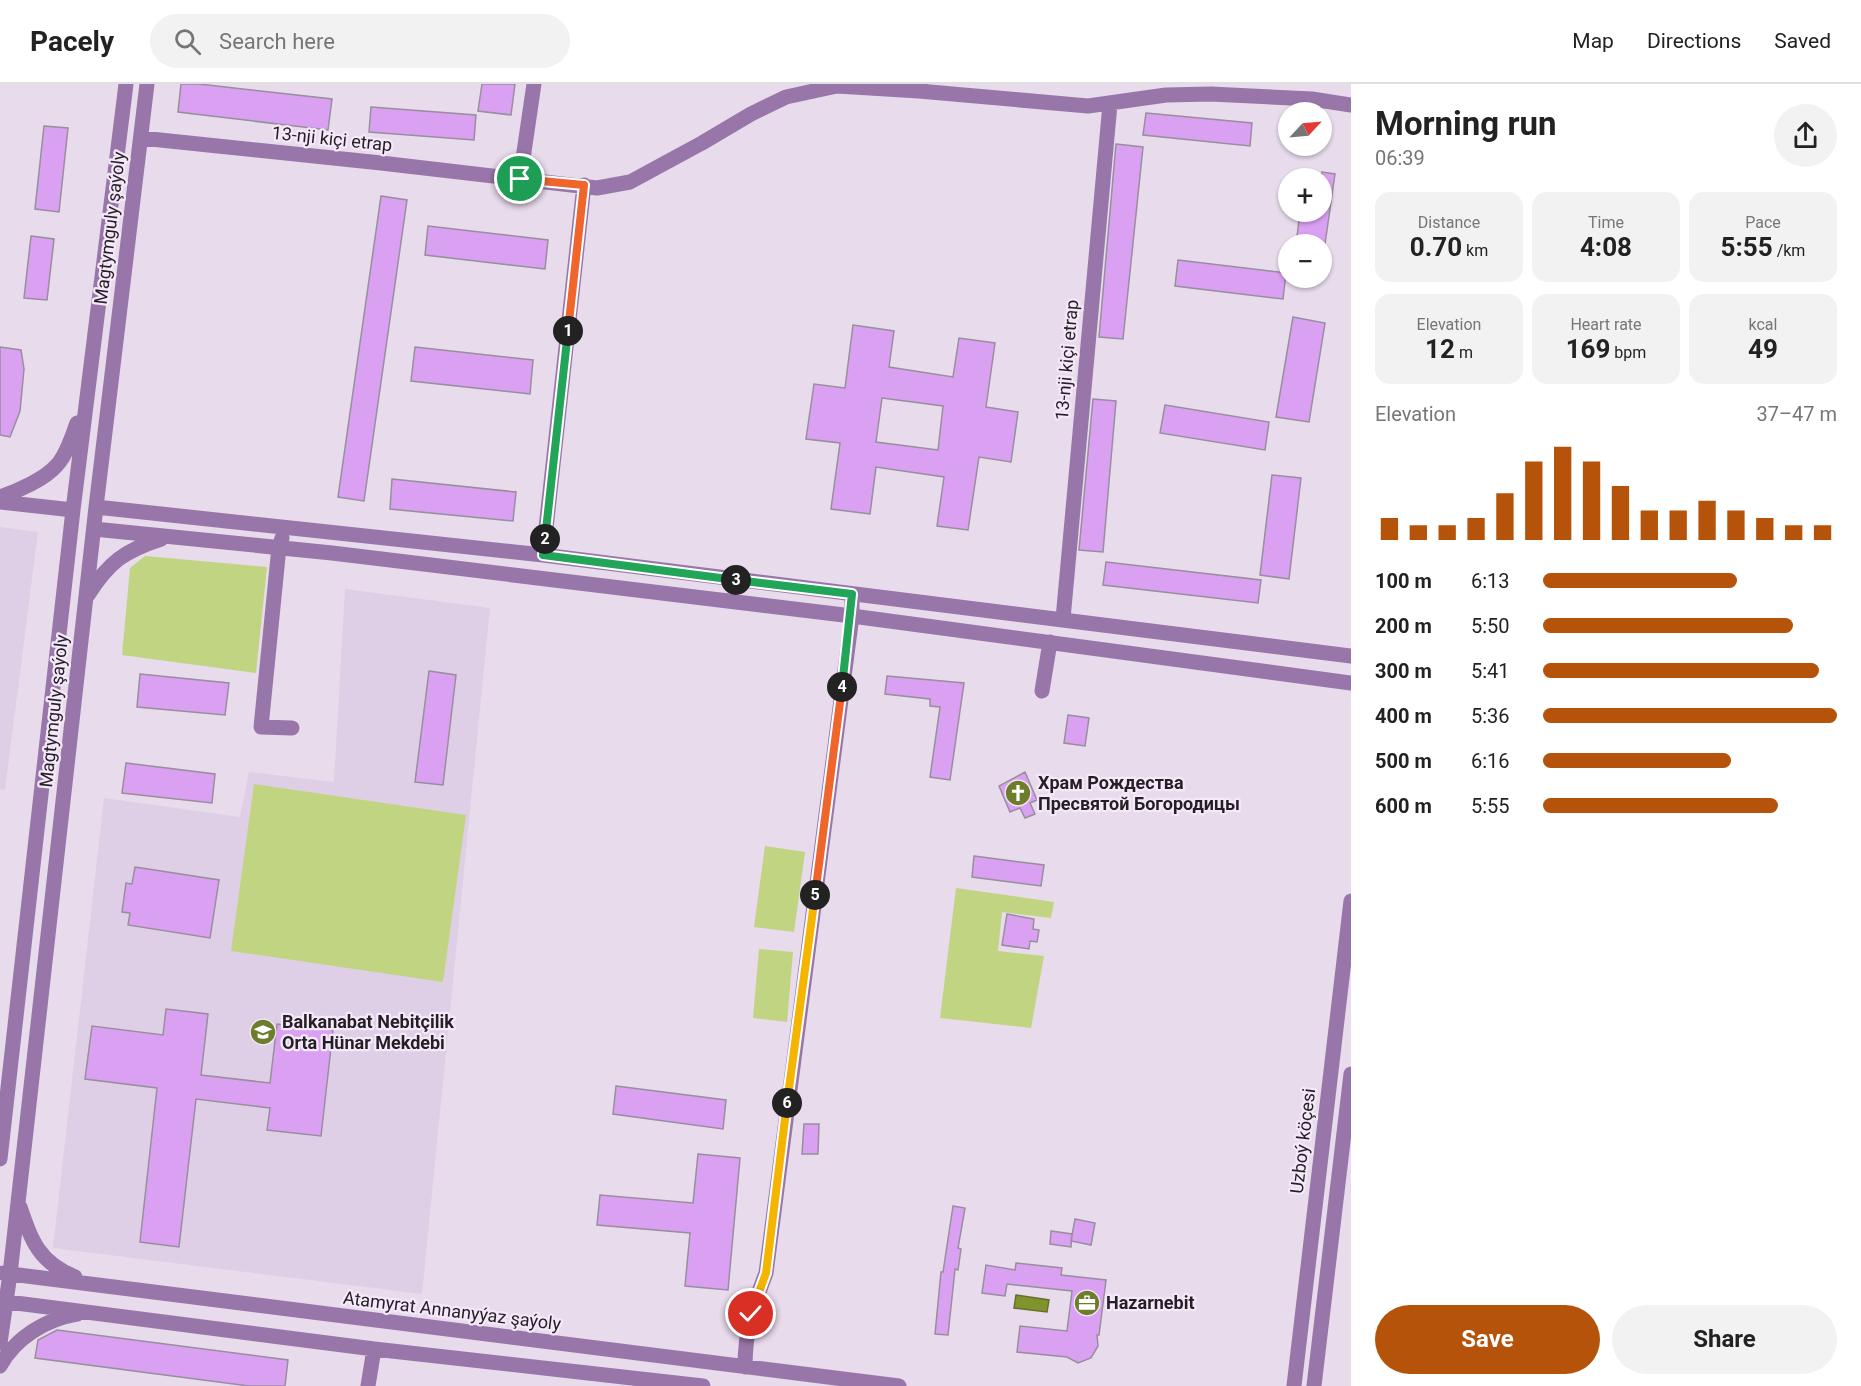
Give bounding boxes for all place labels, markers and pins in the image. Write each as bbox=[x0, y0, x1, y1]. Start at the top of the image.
pin bbox=[494, 153, 545, 204]
pin: 1 bbox=[553, 316, 583, 346]
pin: 2 bbox=[530, 524, 560, 554]
pin: 3 bbox=[721, 565, 751, 595]
pin: 4 bbox=[827, 672, 857, 702]
place label: Храм Рождества Пресвятой Богородицы bbox=[1038, 772, 1240, 814]
church icon: Храм Рождества Пресвятой Богородицы bbox=[1003, 778, 1033, 808]
pin: 5 bbox=[800, 880, 830, 910]
place label: Balkanabat Nebitçilik Orta Hünar Mekdebi bbox=[282, 1011, 454, 1053]
school or university icon: Balkanabat Nebitçilik Orta Hünar Mekdebi bbox=[248, 1017, 278, 1047]
pin: 6 bbox=[772, 1088, 802, 1118]
pin bbox=[725, 1288, 776, 1339]
office icon: Hazarnebit bbox=[1072, 1288, 1102, 1318]
place label: Hazarnebit bbox=[1106, 1292, 1195, 1313]

